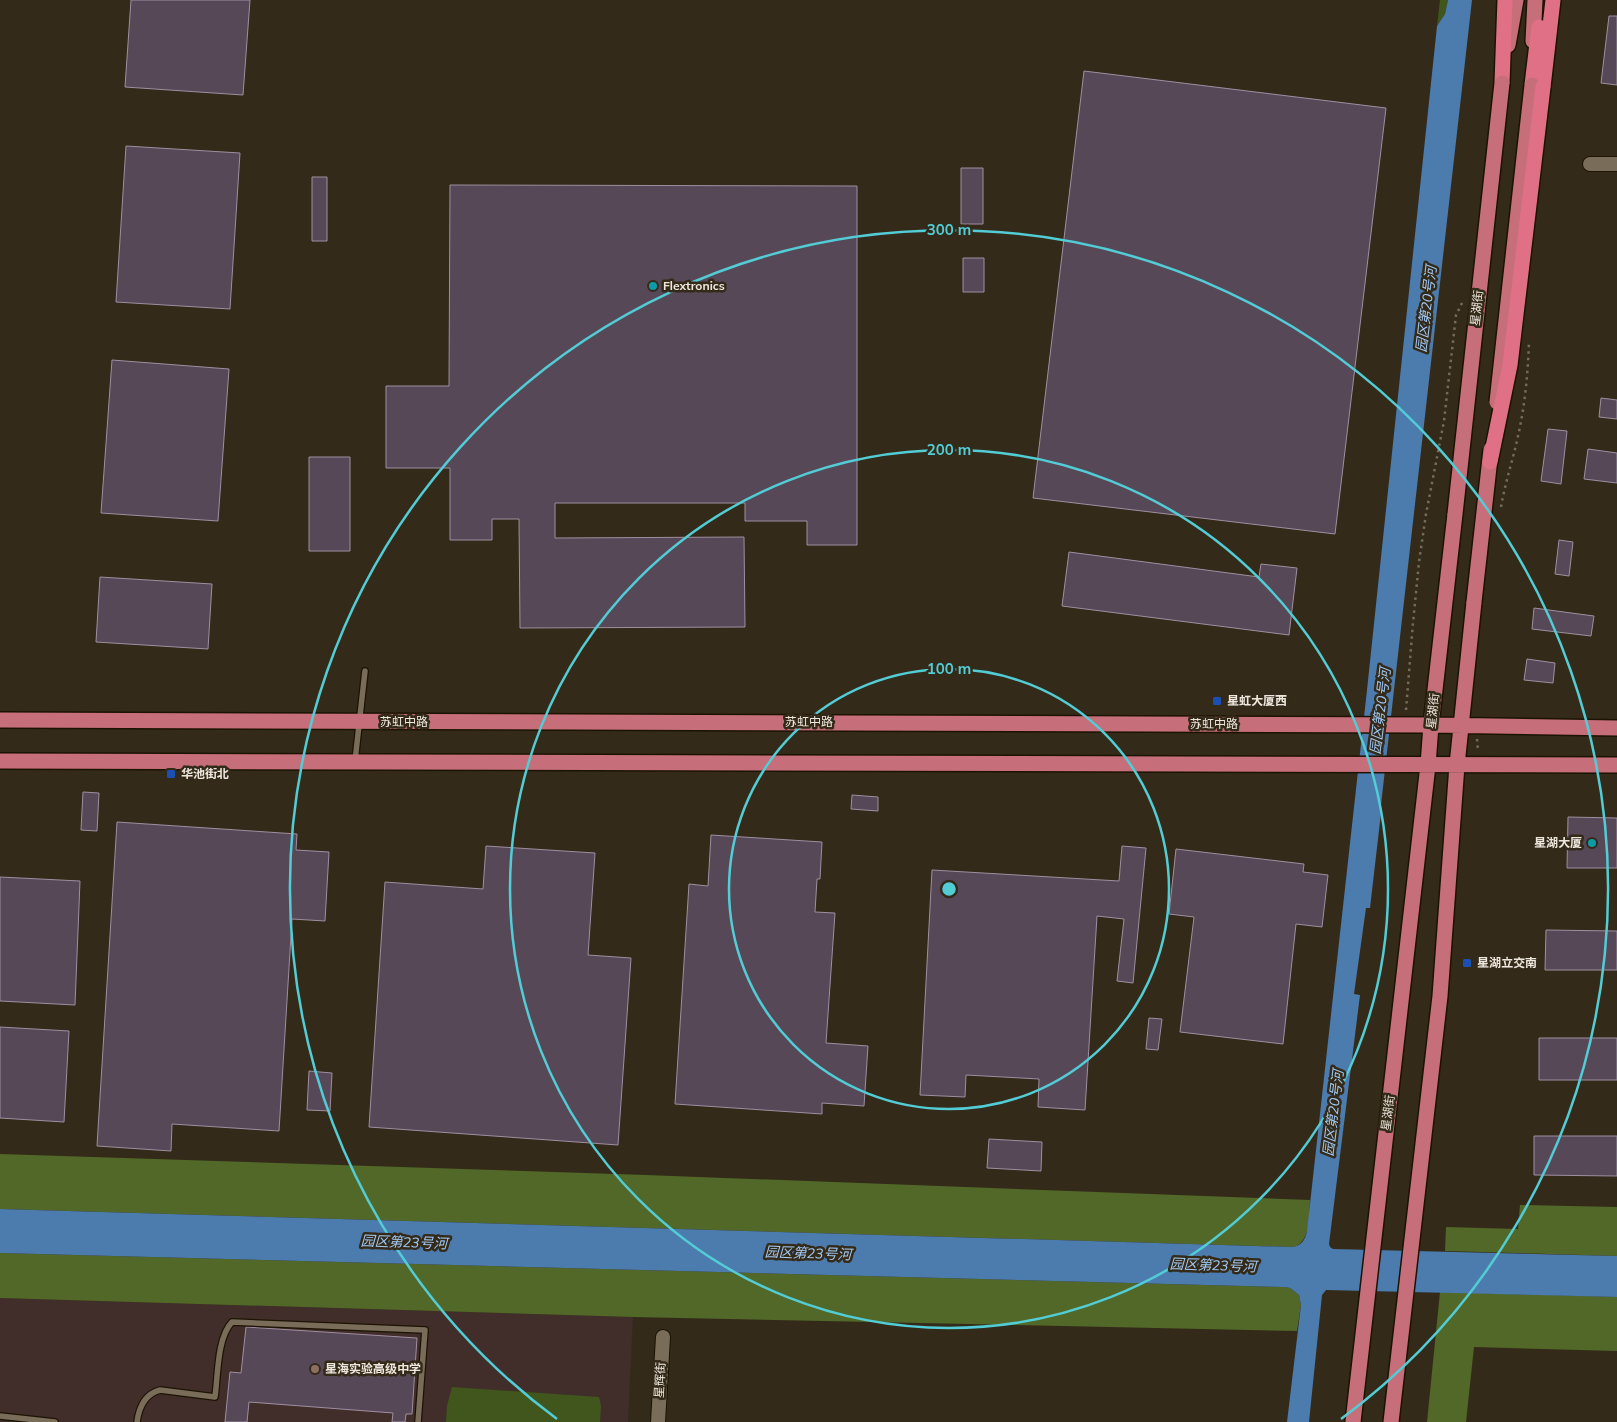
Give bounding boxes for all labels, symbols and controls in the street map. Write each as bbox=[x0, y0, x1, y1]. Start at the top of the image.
text: 300 m bbox=[927, 220, 971, 239]
water label: 园区第20号河 bbox=[1412, 262, 1441, 353]
place label: Flextronics bbox=[663, 278, 725, 293]
marker: Flextronics bbox=[647, 280, 659, 292]
street label: 星湖街 bbox=[1467, 289, 1486, 327]
text: 200 m bbox=[927, 440, 971, 459]
text: 100 m bbox=[927, 659, 971, 678]
water label: 园区第20号河 bbox=[1366, 664, 1395, 755]
street label: 星湖街 bbox=[1423, 692, 1442, 730]
place label: 星虹大厦西 bbox=[1227, 693, 1287, 708]
marker: 星虹大厦西 bbox=[1211, 695, 1223, 707]
street label: 苏虹中路 bbox=[380, 714, 428, 729]
street label: 苏虹中路 bbox=[785, 714, 833, 729]
street label: 苏虹中路 bbox=[1190, 716, 1238, 731]
place label: 华池街北 bbox=[181, 766, 229, 781]
marker: 华池街北 bbox=[165, 768, 177, 780]
place label: 星湖大厦 bbox=[1534, 835, 1582, 850]
marker: 星湖大厦 bbox=[1586, 837, 1598, 849]
centre of rings bbox=[940, 880, 958, 898]
place label: 星湖立交南 bbox=[1477, 955, 1537, 970]
marker: 星湖立交南 bbox=[1461, 957, 1473, 969]
water label: 园区第20号河 bbox=[1319, 1066, 1348, 1157]
street label: 星湖街 bbox=[1378, 1094, 1397, 1132]
water label: 园区第23号河 bbox=[360, 1231, 451, 1253]
water label: 园区第23号河 bbox=[764, 1242, 855, 1264]
water label: 园区第23号河 bbox=[1169, 1254, 1260, 1276]
place label: 星海实验高级中学 bbox=[325, 1361, 421, 1376]
street label: 星辉街 bbox=[651, 1362, 668, 1398]
marker: 星海实验高级中学 bbox=[309, 1363, 321, 1375]

